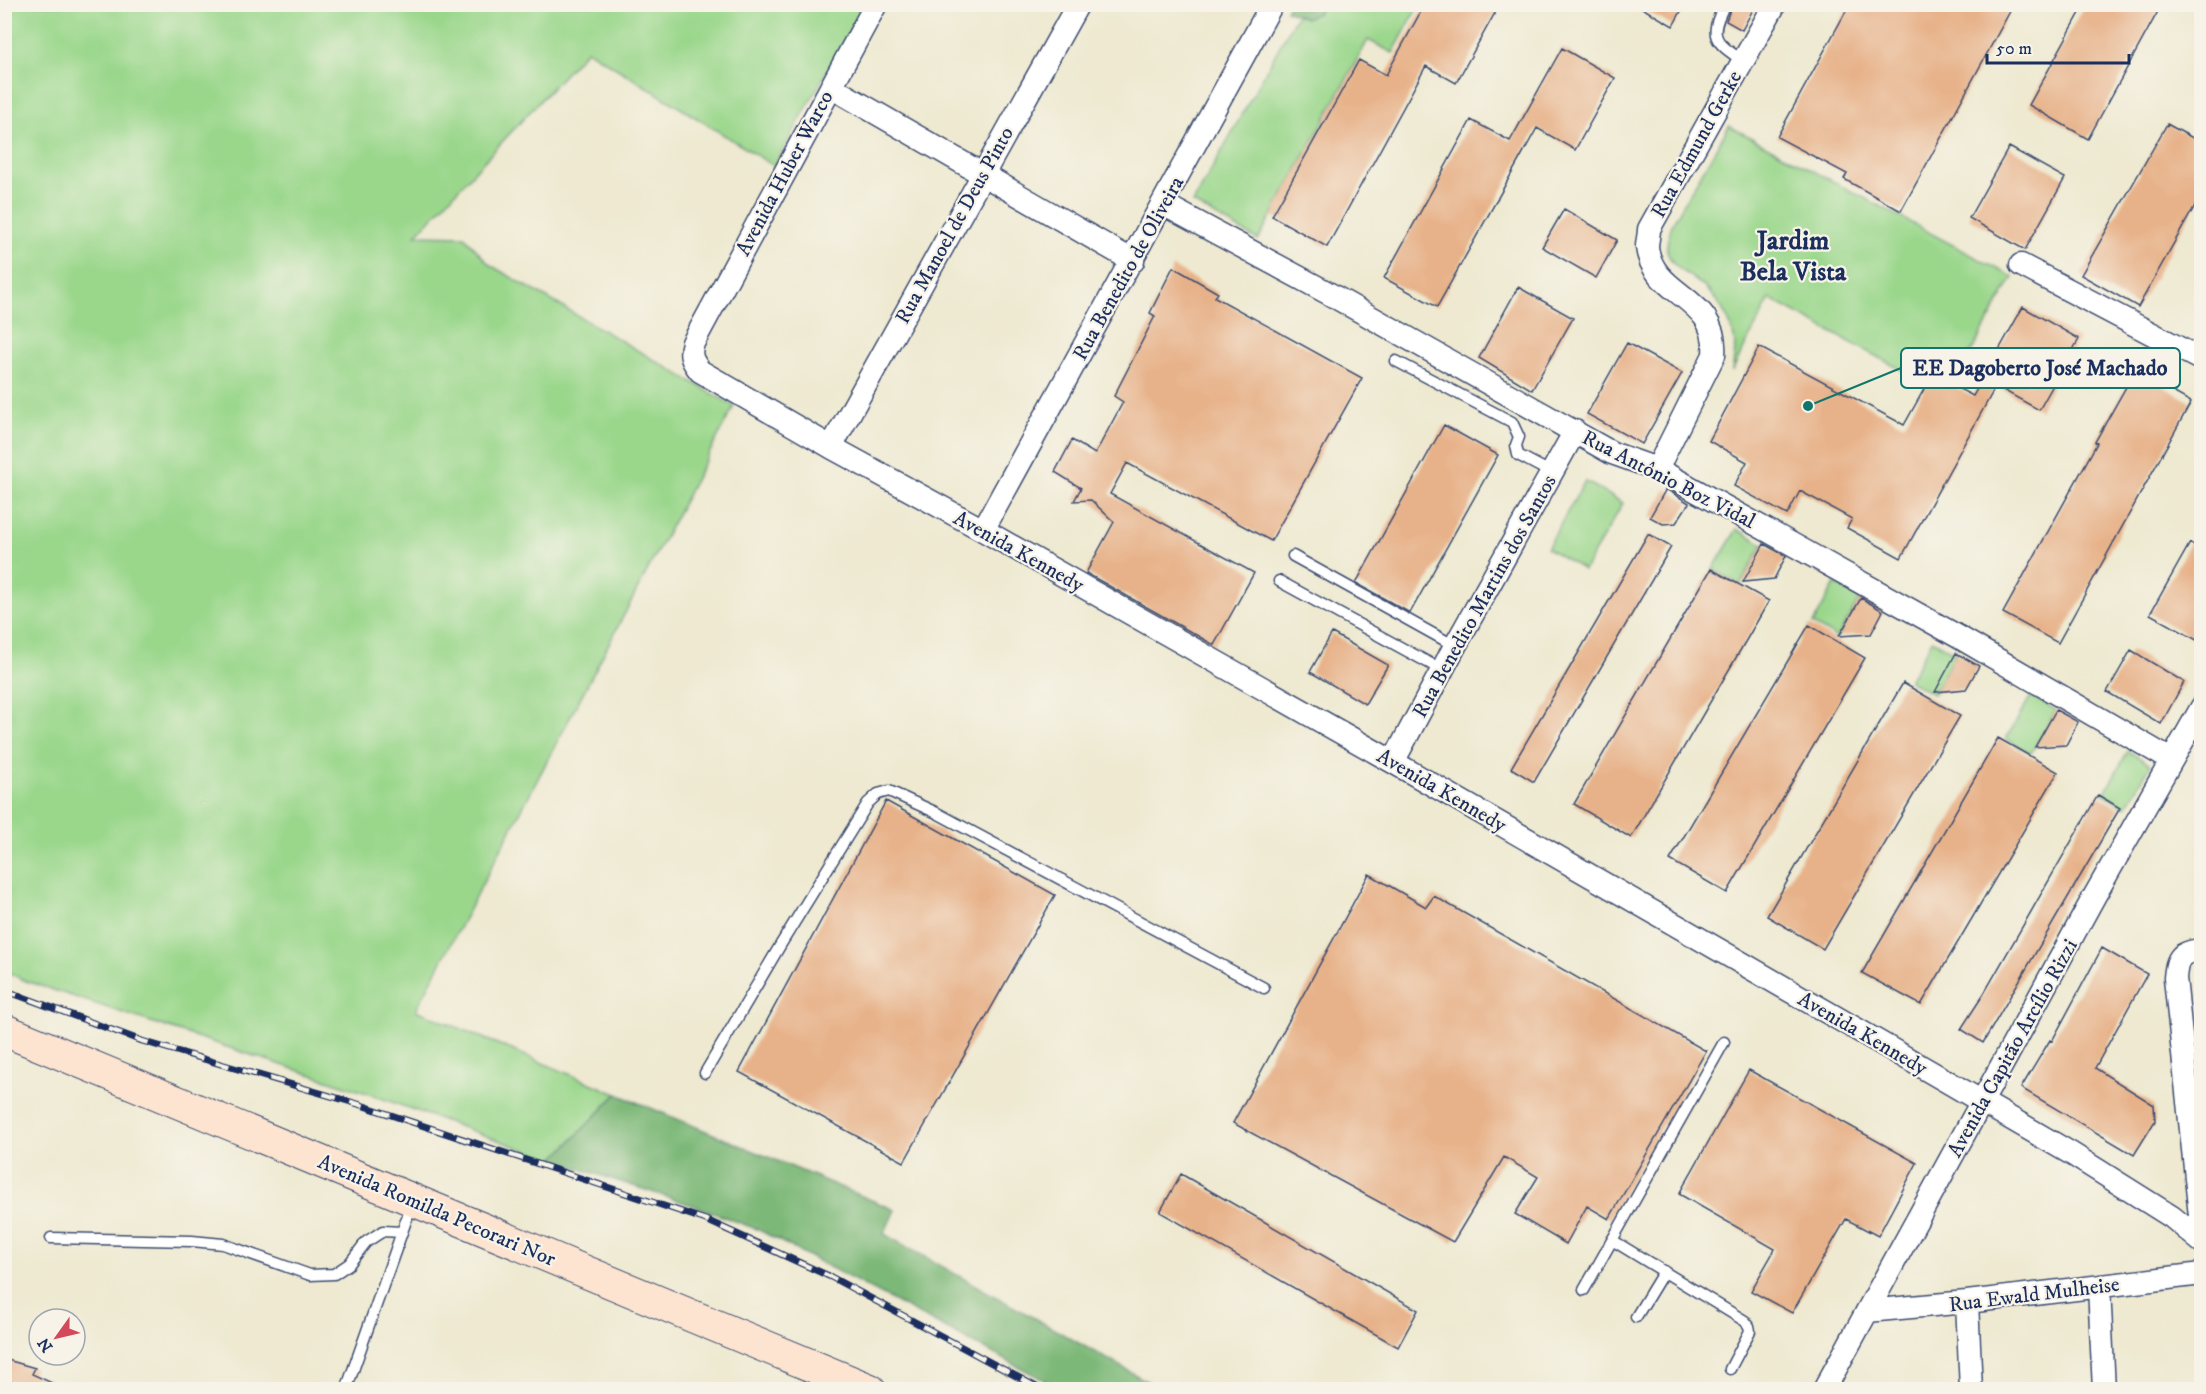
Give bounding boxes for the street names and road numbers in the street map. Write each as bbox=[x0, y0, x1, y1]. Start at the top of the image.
street label: Rua Edmund Gerke bbox=[1646, 66, 1748, 223]
street label: Avenida Huber Warco bbox=[730, 86, 839, 261]
street label: Rua Manoel de Deus Pinto bbox=[890, 122, 1020, 329]
street label: Rua Benedito de Oliveira bbox=[1067, 172, 1190, 365]
street label: Rua Antônio Boz Vidal bbox=[1577, 425, 1760, 535]
street label: Rua Benedito Martins dos Santos bbox=[1407, 470, 1563, 723]
street label: Avenida Kennedy bbox=[949, 505, 1089, 599]
street label: Avenida Kennedy bbox=[1372, 743, 1512, 839]
street label: Avenida Capitão Arcílio Rizzi bbox=[1942, 935, 2084, 1162]
street label: Avenida Kennedy bbox=[1793, 986, 1933, 1082]
street label: Avenida Romilda Pecorari Nor bbox=[314, 1149, 560, 1273]
street label: Rua Ewald Mulheise bbox=[1947, 1272, 2121, 1318]

